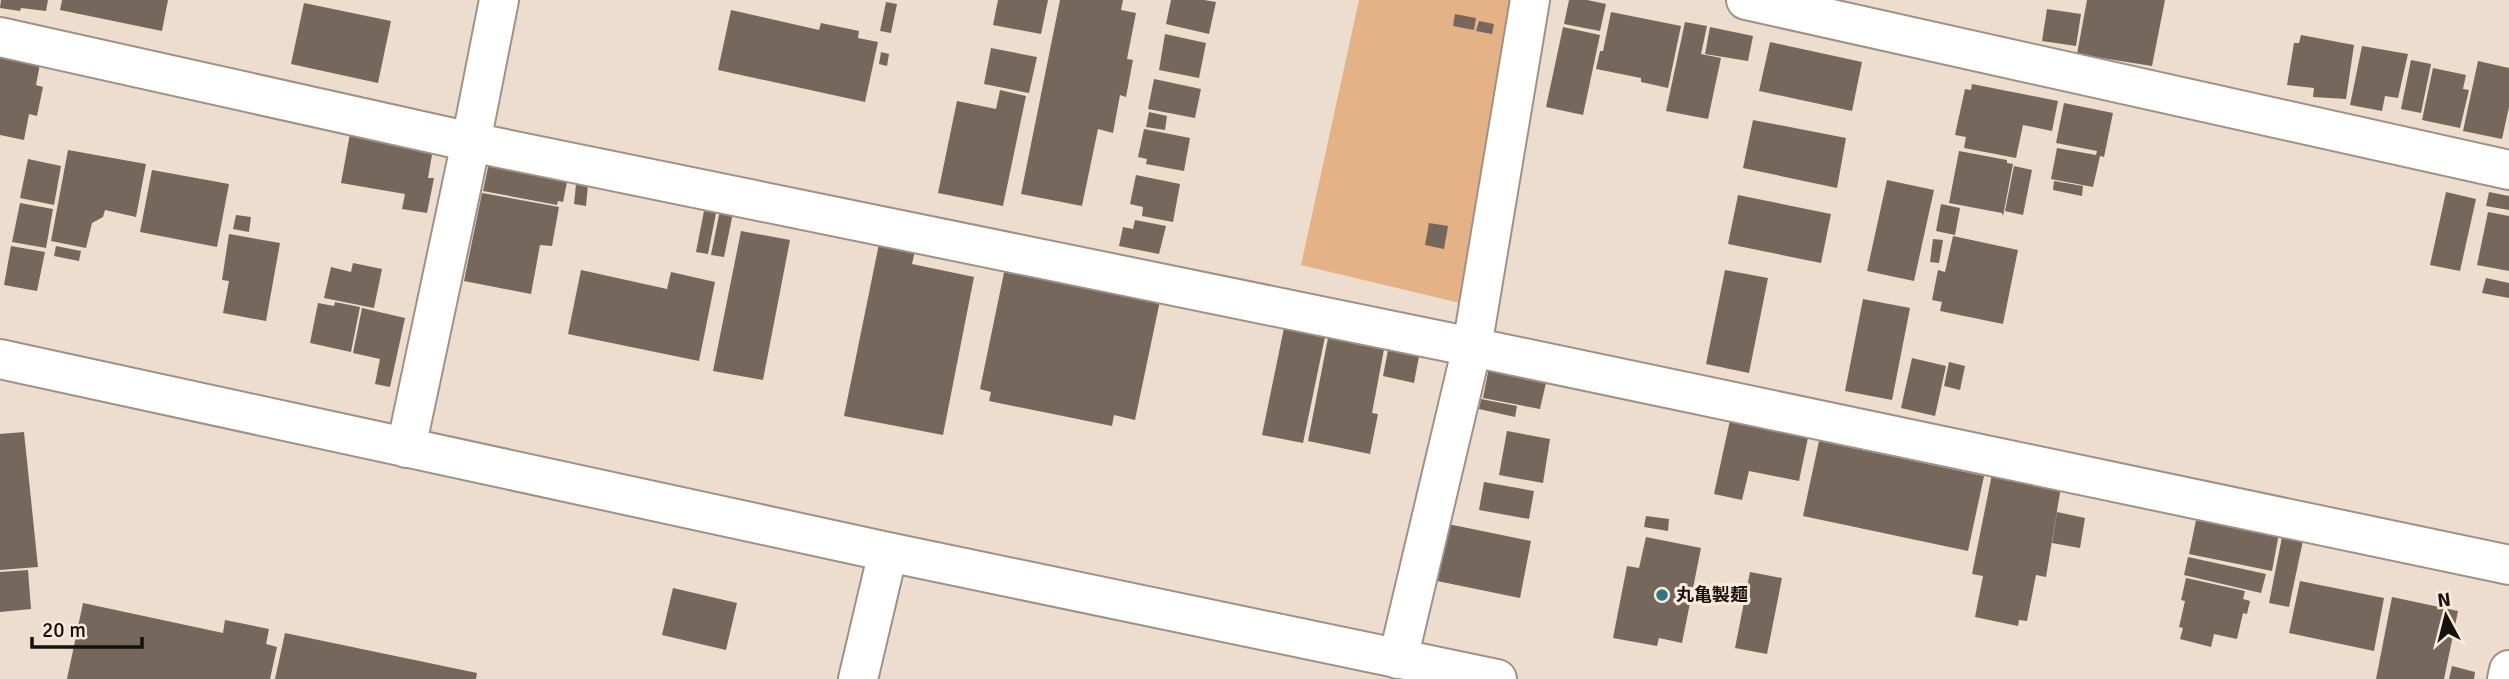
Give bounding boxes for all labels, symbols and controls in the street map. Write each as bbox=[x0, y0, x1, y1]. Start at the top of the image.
north arrow bbox=[2411, 581, 2481, 651]
place label: 丸亀製麺 bbox=[1676, 584, 1748, 606]
marker: 丸亀製麺 bbox=[1654, 587, 1670, 603]
text: N bbox=[2436, 587, 2452, 613]
scale bar bbox=[32, 606, 142, 650]
text: 20 m bbox=[42, 617, 86, 643]

